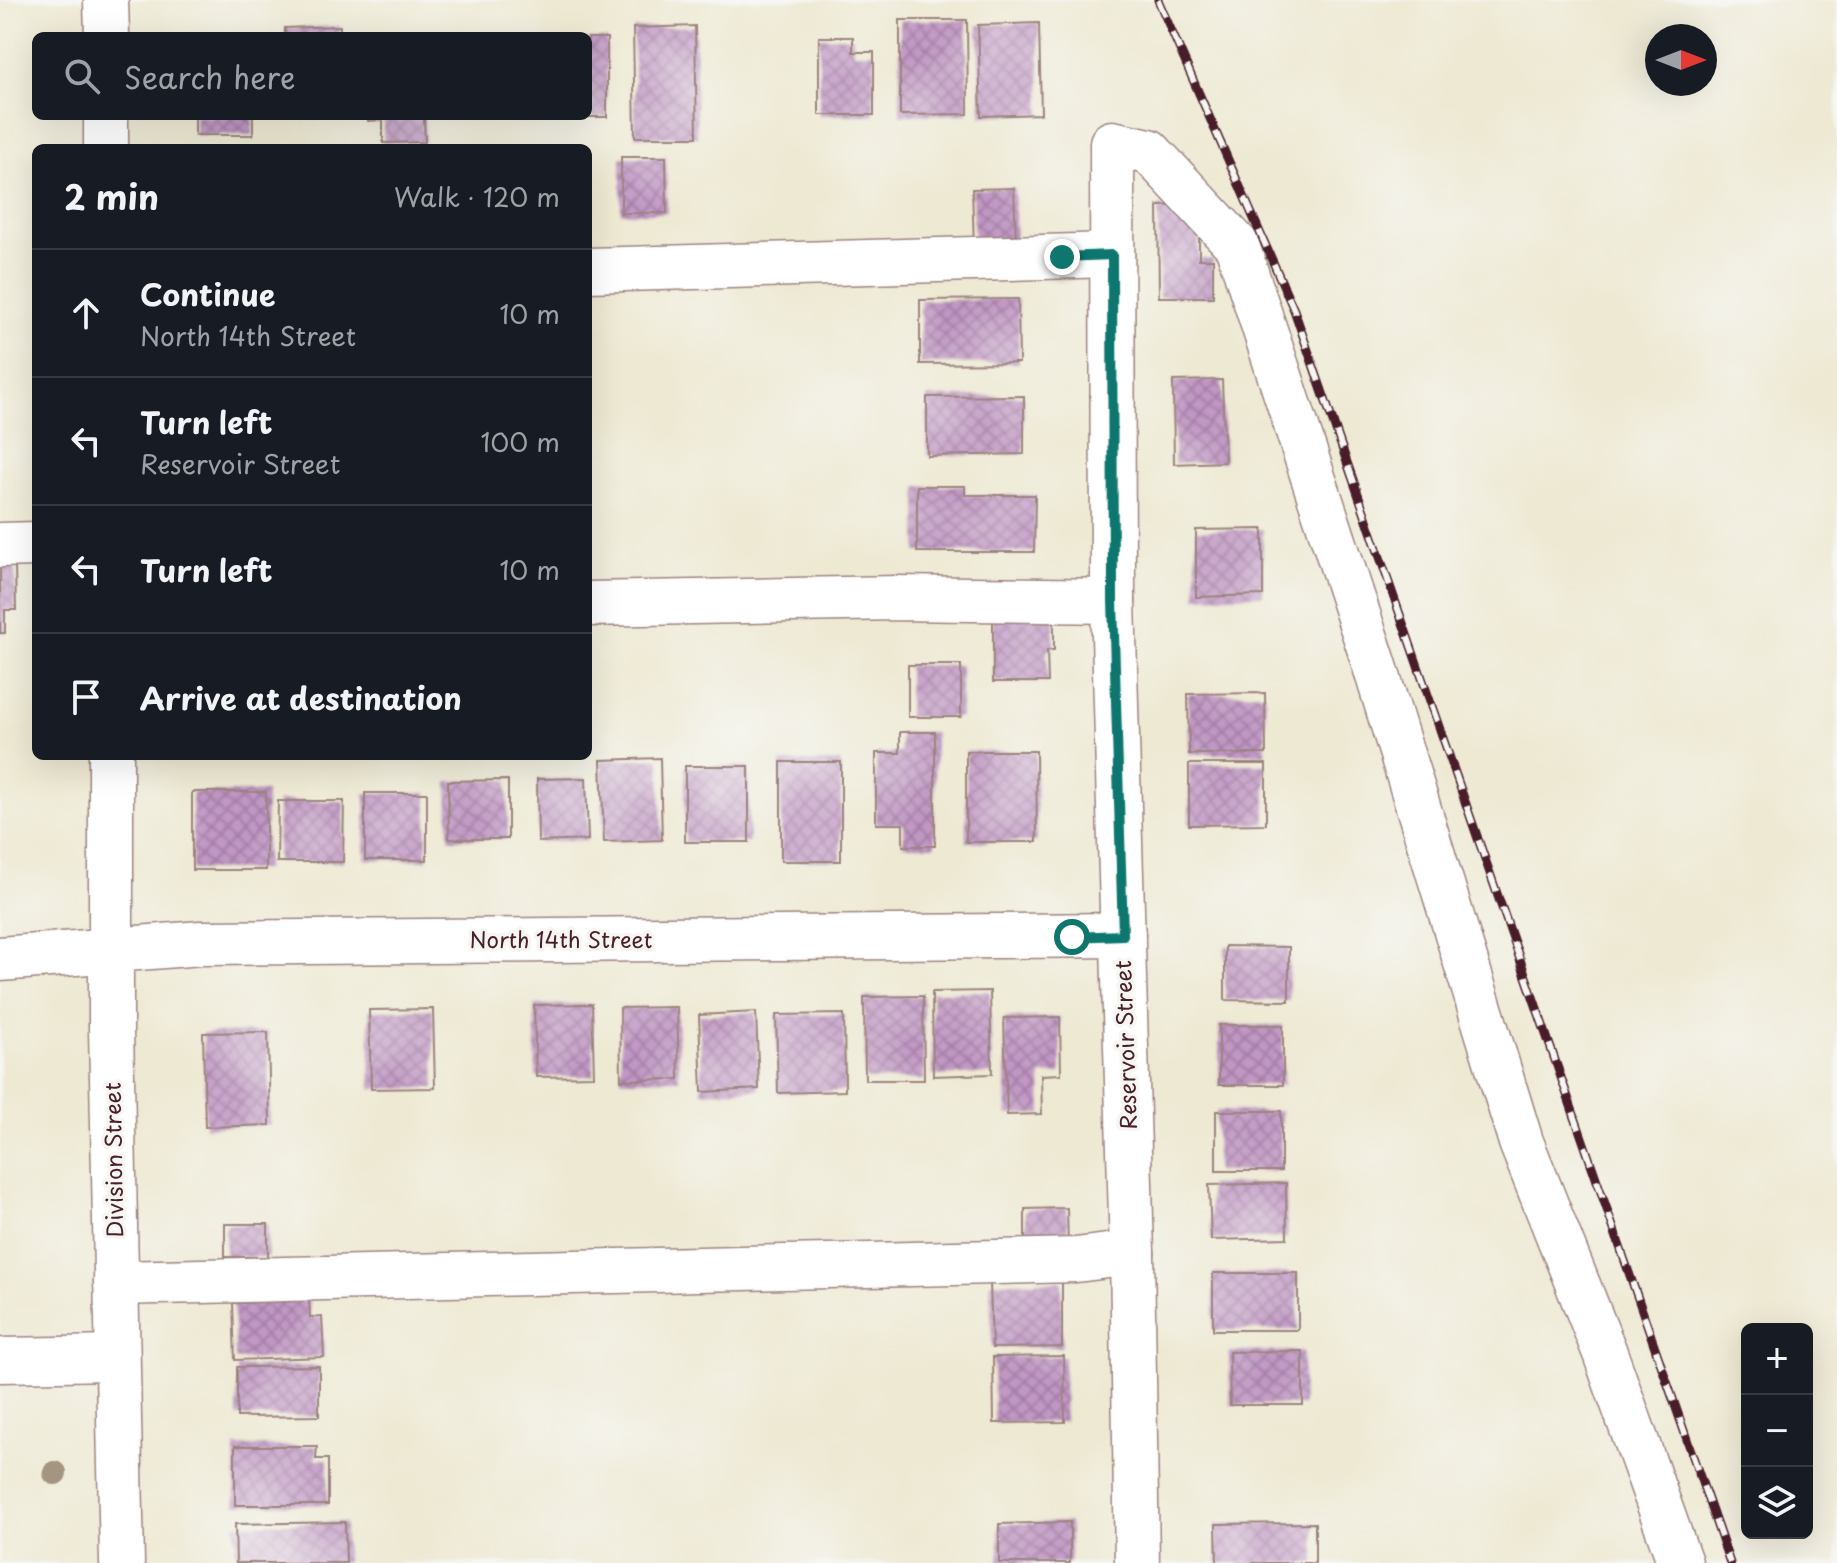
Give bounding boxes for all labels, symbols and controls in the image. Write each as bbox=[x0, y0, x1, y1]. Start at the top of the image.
north arrow bbox=[1645, 24, 1717, 96]
search box bbox=[32, 32, 592, 120]
icon: search bbox=[60, 54, 104, 98]
text: Search here bbox=[124, 54, 296, 99]
text: 2 min bbox=[64, 170, 159, 222]
text: Walk · 120 m bbox=[394, 177, 560, 216]
route end bbox=[1044, 239, 1080, 275]
text: Continue bbox=[140, 271, 275, 316]
icon: ahead bbox=[64, 291, 108, 335]
text: 10 m bbox=[499, 294, 560, 333]
text: North 14th Street bbox=[140, 316, 356, 355]
text: Turn left bbox=[140, 399, 272, 444]
icon: left bbox=[64, 419, 108, 463]
text: 100 m bbox=[480, 422, 560, 461]
text: Reservoir Street bbox=[140, 444, 340, 483]
icon: left bbox=[64, 547, 108, 591]
text: Turn left bbox=[140, 547, 272, 592]
text: 10 m bbox=[499, 550, 560, 589]
icon: arrive bbox=[64, 675, 108, 719]
text: Arrive at destination bbox=[140, 675, 462, 720]
route start bbox=[1054, 919, 1090, 955]
street label: North 14th Street bbox=[470, 922, 653, 955]
street label: Reservoir Street bbox=[1105, 960, 1144, 1130]
street label: Division Street bbox=[95, 1082, 130, 1238]
map controls bbox=[1741, 1323, 1813, 1539]
button: + bbox=[1741, 1323, 1813, 1395]
button: − bbox=[1741, 1395, 1813, 1467]
button: layers bbox=[1741, 1467, 1813, 1539]

